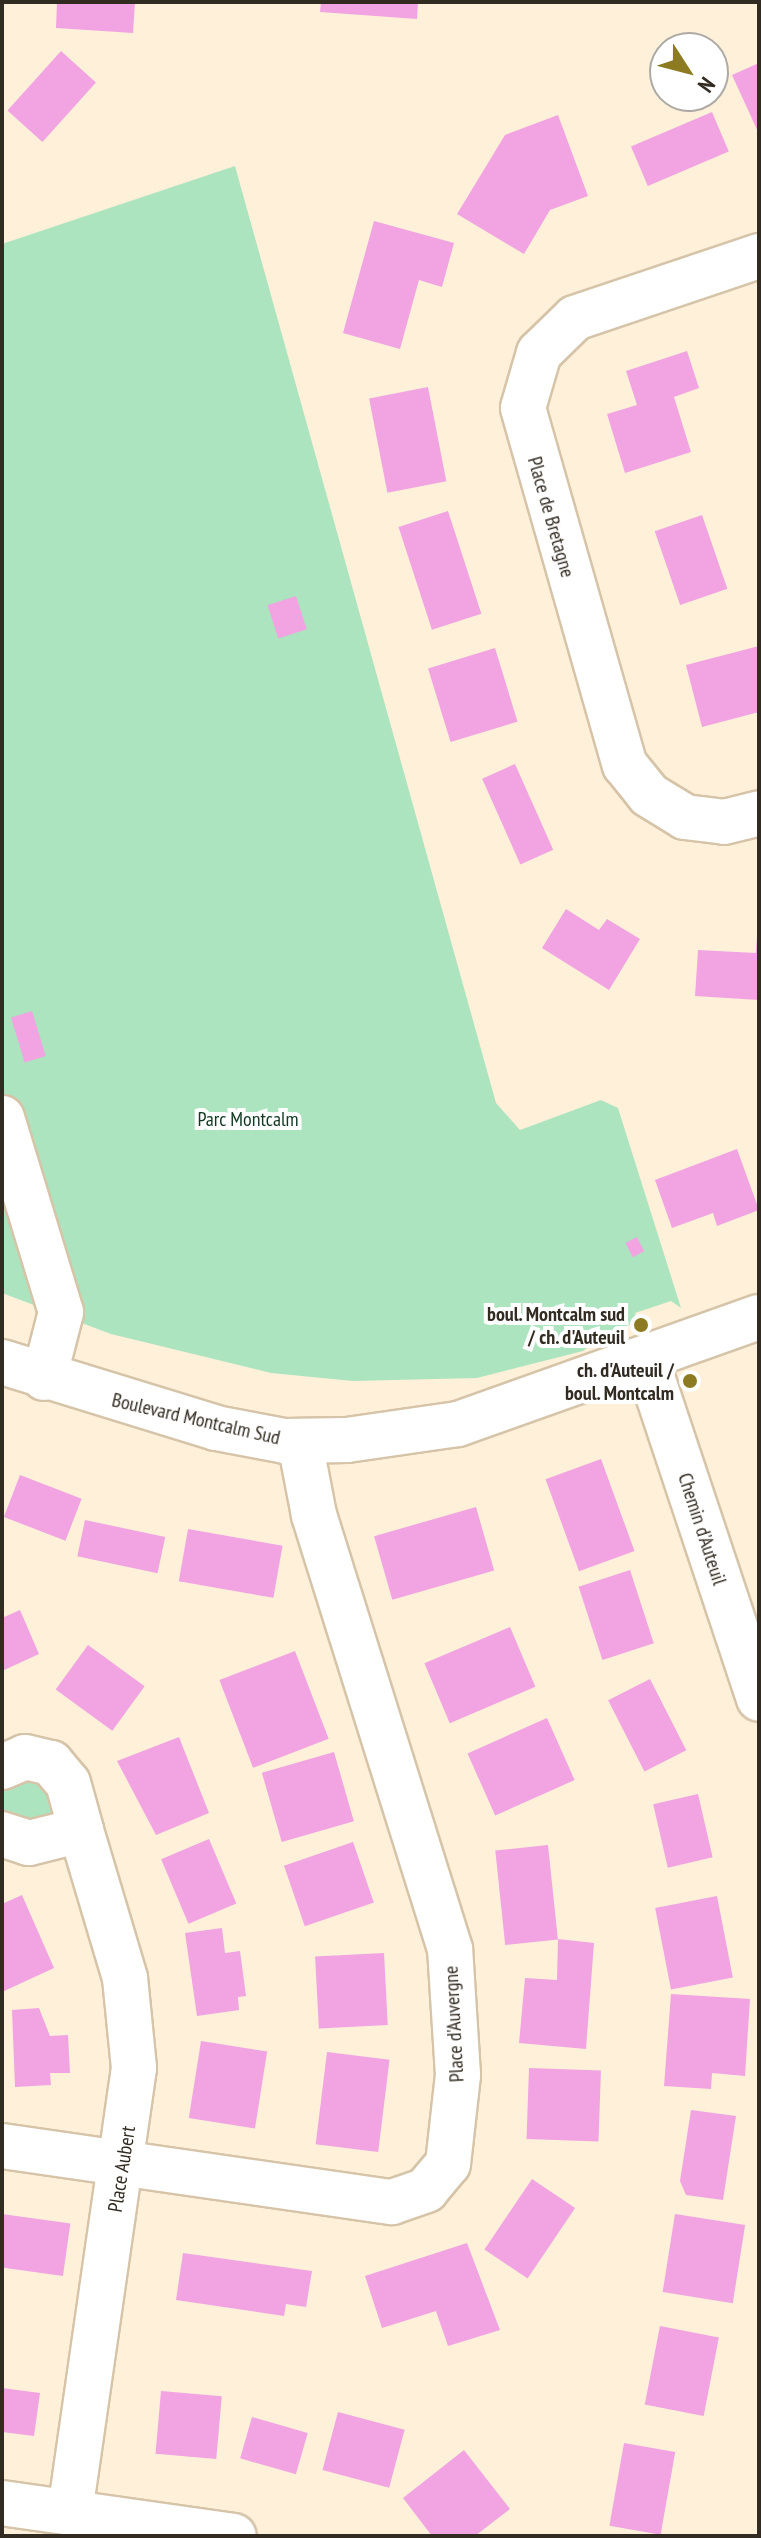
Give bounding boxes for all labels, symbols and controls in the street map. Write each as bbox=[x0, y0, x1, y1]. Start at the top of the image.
north arrow bbox=[649, 32, 729, 112]
text: N bbox=[692, 72, 722, 98]
street label: Place de Bretagne bbox=[522, 454, 580, 580]
park label: Parc Montcalm bbox=[197, 1107, 299, 1131]
place label: boul. Montcalm sud / ch. d'Auteuil bbox=[486, 1302, 625, 1349]
marker: boul. Montcalm sud / ch. d'Auteuil bbox=[632, 1316, 650, 1334]
place label: ch. d'Auteuil / boul. Montcalm bbox=[564, 1358, 674, 1405]
marker: ch. d'Auteuil / boul. Montcalm bbox=[681, 1372, 699, 1390]
street label: Boulevard Montcalm Sud bbox=[110, 1388, 282, 1450]
street label: Chemin d'Auteuil bbox=[673, 1470, 731, 1588]
street label: Place d'Auvergne bbox=[439, 1965, 469, 2083]
street label: Place Aubert bbox=[103, 2124, 141, 2214]

